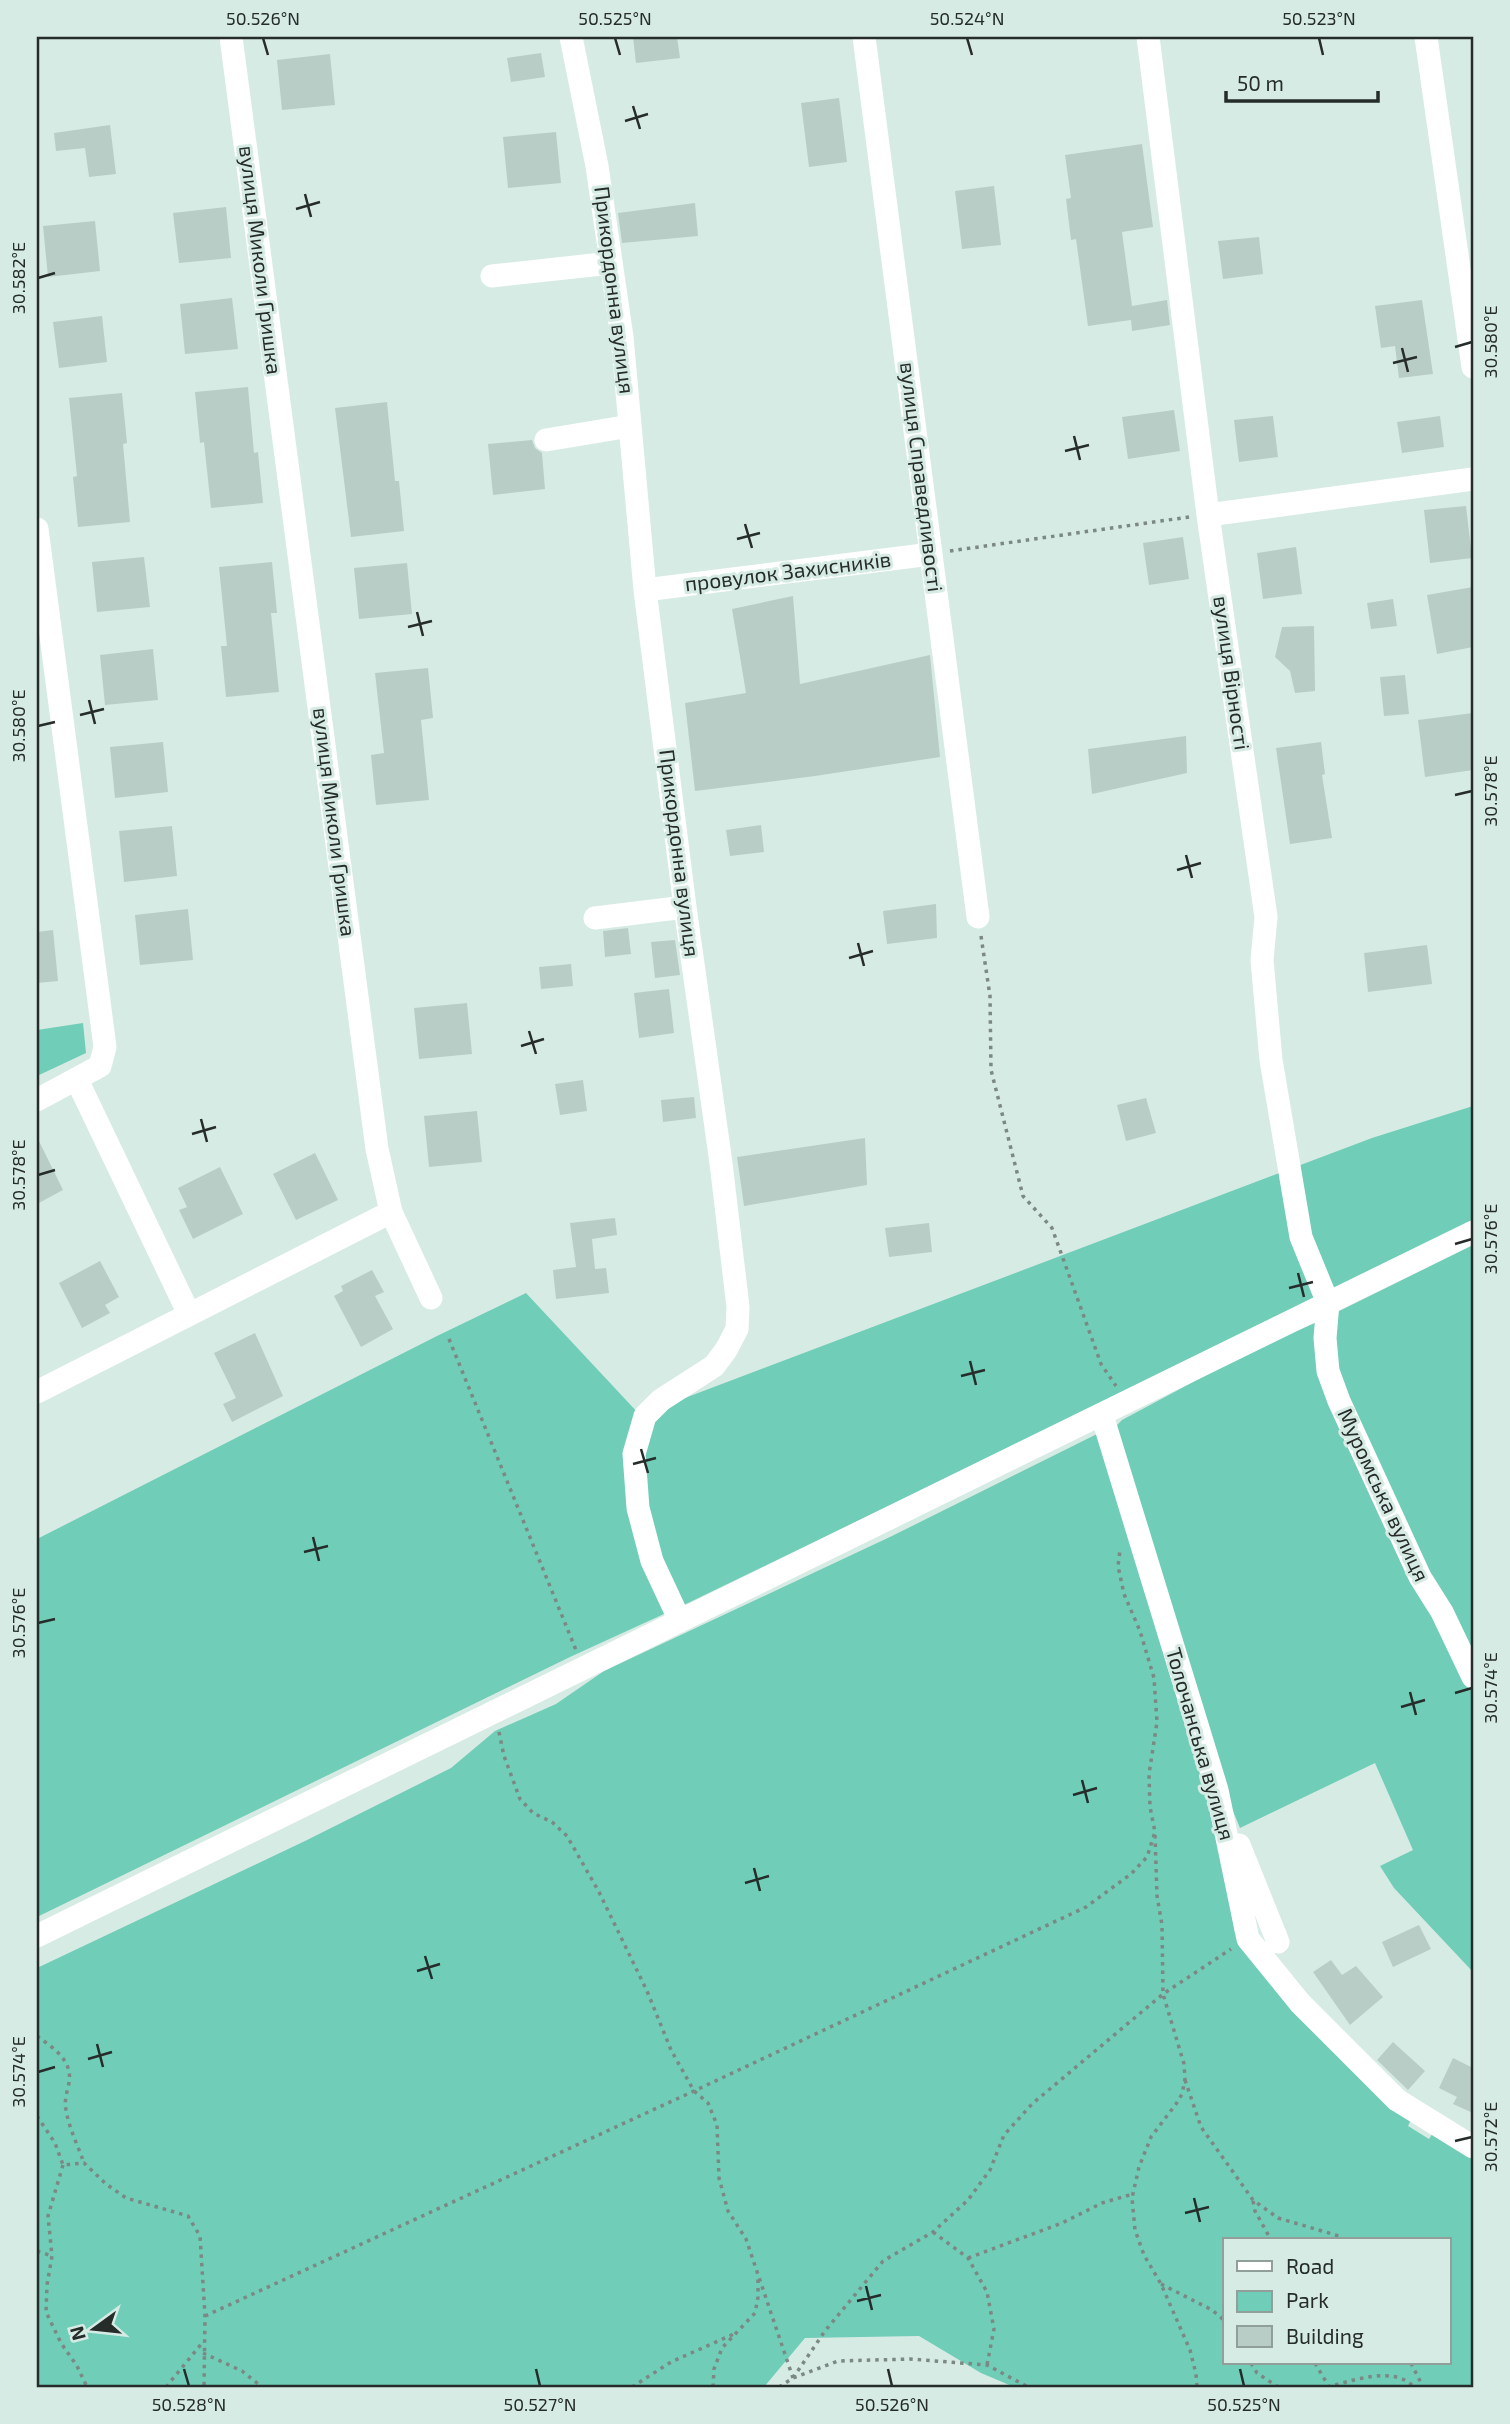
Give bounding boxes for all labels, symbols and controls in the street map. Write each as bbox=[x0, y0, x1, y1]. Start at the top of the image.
text: 50.526°N bbox=[226, 7, 300, 29]
text: 50.525°N bbox=[578, 7, 652, 29]
text: 50.524°N bbox=[930, 7, 1004, 29]
text: 50.523°N bbox=[1282, 7, 1356, 29]
scale bar bbox=[1226, 60, 1379, 104]
text: 50 m bbox=[1237, 70, 1284, 95]
street label: вулиця Миколи Гришка bbox=[234, 144, 288, 376]
street label: Прикордонна вулиця bbox=[589, 185, 641, 395]
text: 30.582°E bbox=[7, 242, 29, 314]
text: 30.580°E bbox=[1479, 305, 1501, 379]
street label: вулиця Справедливості bbox=[895, 361, 949, 593]
street label: провулок Захисників bbox=[683, 545, 893, 597]
street label: вулиця Вірності bbox=[1208, 594, 1256, 752]
text: 30.580°E bbox=[7, 689, 29, 763]
street label: вулиця Миколи Гришка bbox=[308, 706, 362, 938]
street label: Прикордонна вулиця bbox=[654, 748, 706, 958]
text: 30.578°E bbox=[1479, 755, 1501, 827]
text: 30.578°E bbox=[7, 1139, 29, 1211]
text: 30.576°E bbox=[1479, 1204, 1501, 1274]
street label: Муромська вулиця bbox=[1332, 1404, 1435, 1585]
text: 30.576°E bbox=[7, 1588, 29, 1658]
street label: Толочанська вулиця bbox=[1161, 1644, 1241, 1843]
text: 30.574°E bbox=[1479, 1652, 1501, 1724]
text: 30.574°E bbox=[7, 2036, 29, 2108]
text: 30.572°E bbox=[1479, 2102, 1501, 2172]
legend bbox=[1223, 2238, 1450, 2364]
text: Road bbox=[1286, 2253, 1334, 2278]
text: Park bbox=[1286, 2287, 1329, 2312]
north arrow bbox=[60, 2294, 130, 2364]
text: Building bbox=[1286, 2323, 1364, 2348]
text: N bbox=[64, 2324, 90, 2343]
text: 50.528°N bbox=[152, 2393, 226, 2415]
text: 50.527°N bbox=[504, 2393, 576, 2415]
text: 50.526°N bbox=[855, 2393, 929, 2415]
text: 50.525°N bbox=[1207, 2393, 1281, 2415]

